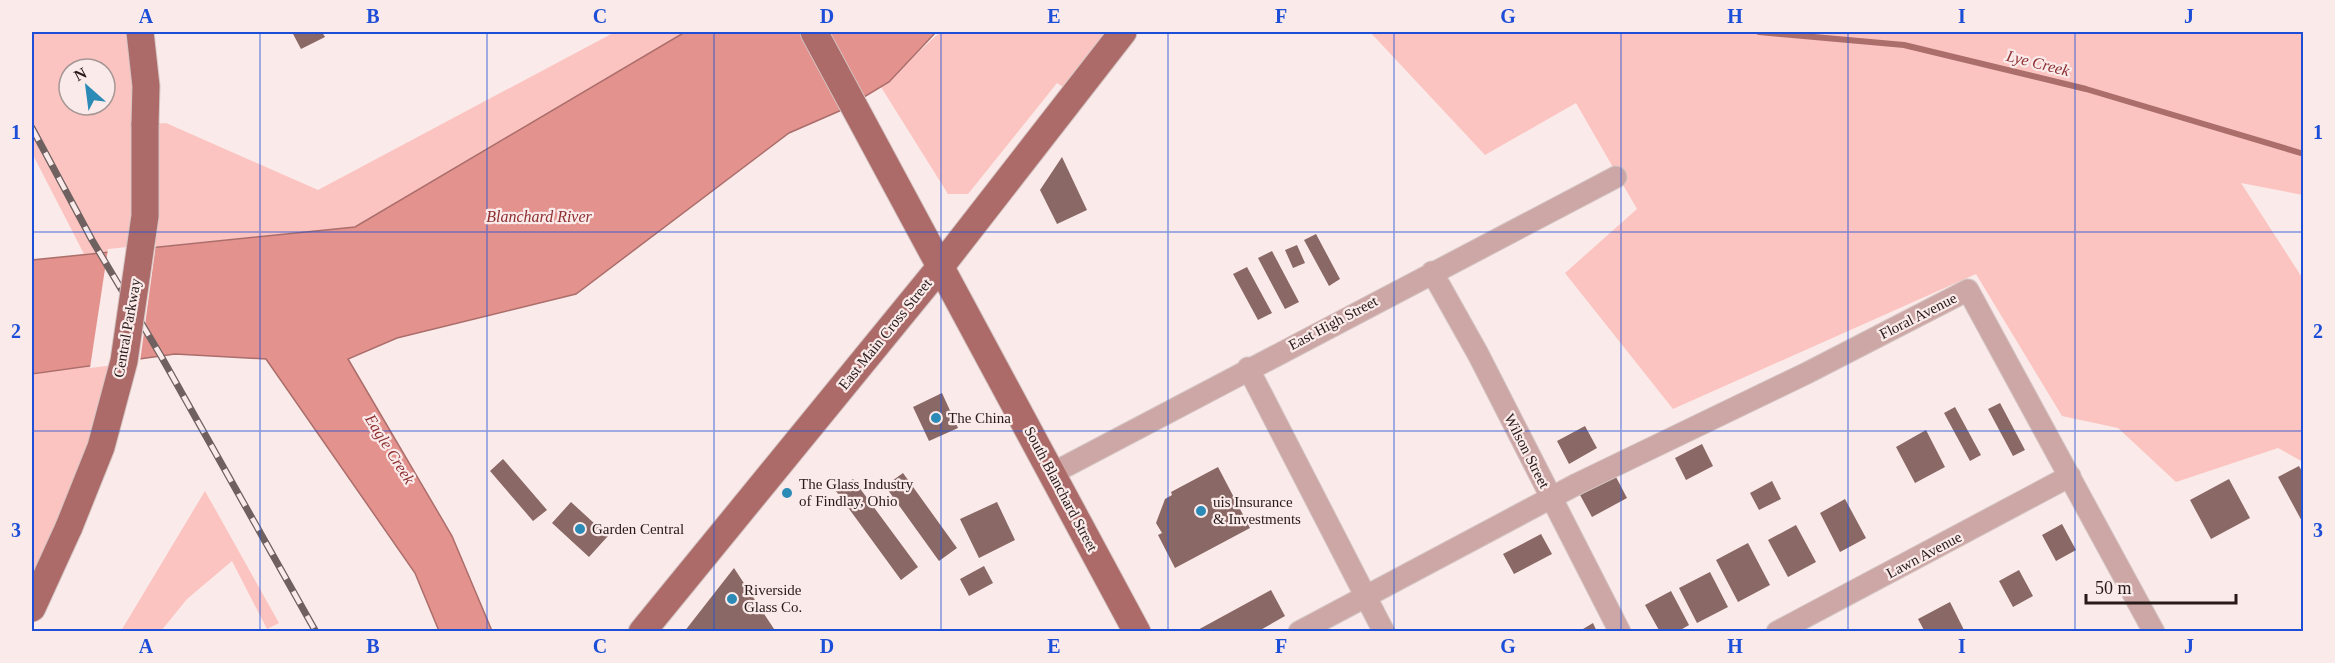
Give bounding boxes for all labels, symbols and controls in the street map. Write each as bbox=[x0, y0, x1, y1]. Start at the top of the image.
text: A bbox=[139, 5, 154, 27]
text: B bbox=[366, 5, 380, 27]
text: C bbox=[593, 5, 607, 27]
text: D bbox=[820, 5, 834, 27]
text: E bbox=[1047, 5, 1061, 27]
text: F bbox=[1275, 5, 1287, 27]
text: G bbox=[1500, 5, 1516, 27]
text: H bbox=[1727, 5, 1743, 27]
text: I bbox=[1958, 5, 1966, 27]
text: J bbox=[2184, 5, 2194, 27]
water label: Lye Creek bbox=[2004, 47, 2072, 80]
north arrow bbox=[57, 57, 117, 117]
text: N bbox=[71, 64, 90, 84]
text: 1 bbox=[11, 121, 21, 143]
text: 1 bbox=[2313, 121, 2323, 143]
water label: Blanchard River bbox=[486, 208, 593, 225]
street label: East Main Cross Street bbox=[835, 275, 935, 393]
street label: Central Parkway bbox=[110, 277, 144, 379]
street label: Floral Avenue bbox=[1877, 290, 1959, 342]
street label: East High Street bbox=[1286, 292, 1381, 353]
text: 2 bbox=[11, 320, 21, 342]
text: 2 bbox=[2313, 320, 2323, 342]
water label: Eagle Creek bbox=[360, 410, 419, 488]
place label: The China bbox=[948, 410, 1011, 426]
marker: The China bbox=[929, 411, 943, 425]
street label: Wilson Street bbox=[1501, 411, 1553, 492]
street label: South Blanchard Street bbox=[1021, 424, 1101, 555]
place label: The Glass Industry of Findlay, Ohio bbox=[799, 476, 914, 509]
marker: The Glass Industry of Findlay, Ohio bbox=[780, 486, 794, 500]
place label: uis Insurance & Investments bbox=[1213, 494, 1301, 527]
marker: uis Insurance & Investments bbox=[1194, 504, 1208, 518]
text: 3 bbox=[11, 519, 21, 541]
text: 3 bbox=[2313, 519, 2323, 541]
place label: Garden Central bbox=[592, 521, 684, 537]
marker: Garden Central bbox=[573, 522, 587, 536]
street label: Lawn Avenue bbox=[1884, 528, 1965, 581]
scale bar bbox=[2086, 567, 2236, 605]
text: 50 m bbox=[2095, 578, 2132, 598]
place label: Riverside Glass Co. bbox=[744, 582, 802, 615]
marker: Riverside Glass Co. bbox=[725, 592, 739, 606]
text: A bbox=[139, 635, 154, 657]
text: B bbox=[366, 635, 380, 657]
text: C bbox=[593, 635, 607, 657]
text: D bbox=[820, 635, 834, 657]
text: E bbox=[1047, 635, 1061, 657]
text: F bbox=[1275, 635, 1287, 657]
text: G bbox=[1500, 635, 1516, 657]
text: H bbox=[1727, 635, 1743, 657]
text: I bbox=[1958, 635, 1966, 657]
text: J bbox=[2184, 635, 2194, 657]

